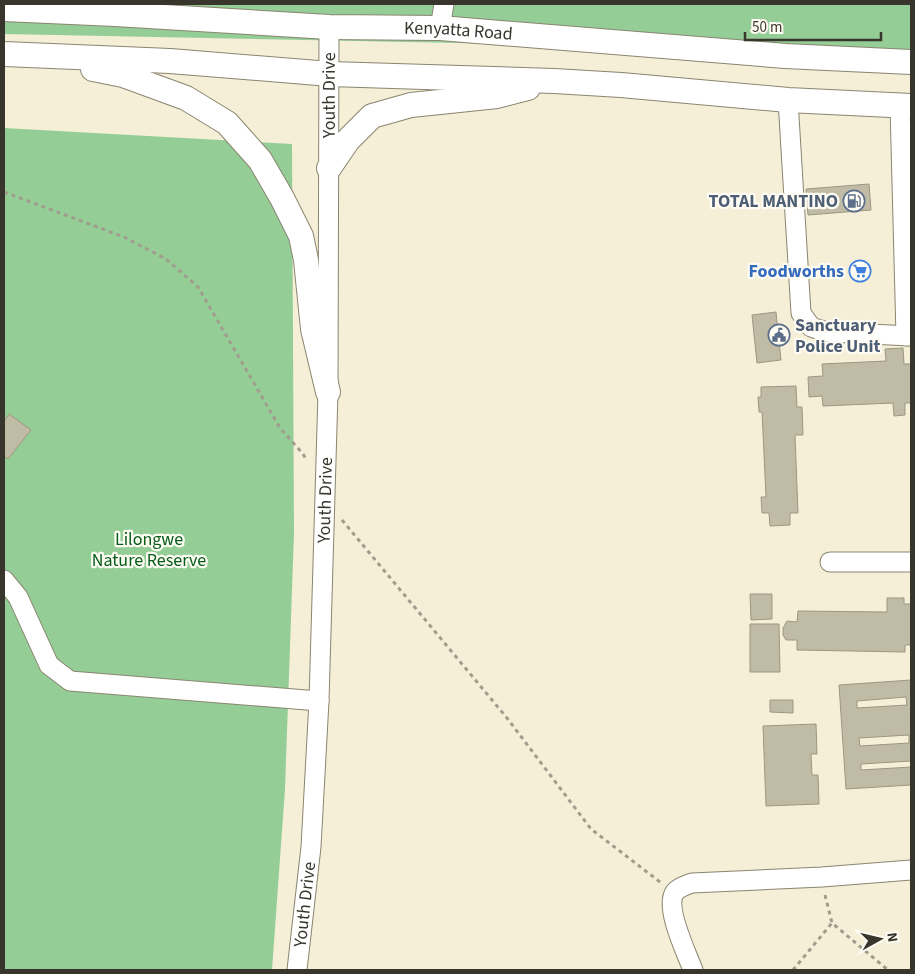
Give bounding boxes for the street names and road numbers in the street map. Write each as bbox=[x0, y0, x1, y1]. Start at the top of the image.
street label: Kenyatta Road bbox=[404, 16, 514, 47]
street label: Youth Drive bbox=[317, 52, 342, 139]
street label: Youth Drive bbox=[312, 457, 339, 544]
street label: Youth Drive bbox=[288, 860, 322, 950]

